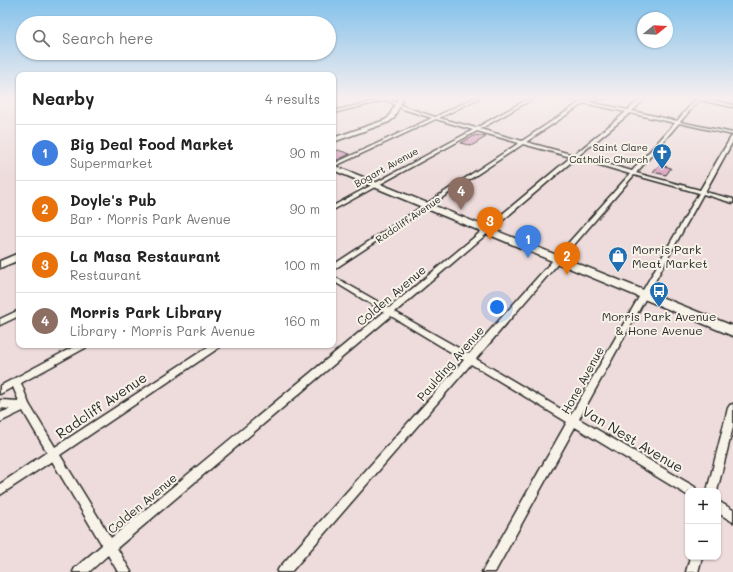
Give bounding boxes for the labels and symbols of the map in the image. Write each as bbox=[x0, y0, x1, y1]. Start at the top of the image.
north arrow bbox=[637, 12, 673, 48]
place label: Saint Clare Catholic Church bbox=[569, 140, 648, 166]
church icon: Saint Clare Catholic Church bbox=[651, 142, 673, 170]
street label: Bogart Avenue bbox=[351, 144, 421, 190]
pin: 4 bbox=[448, 177, 474, 210]
street label: Radcliff Avenue bbox=[373, 192, 443, 246]
pin: 3 bbox=[477, 207, 503, 240]
pin: 1 bbox=[515, 225, 541, 258]
place label: Morris Park Meat Market bbox=[632, 241, 708, 271]
pin: 2 bbox=[554, 242, 580, 275]
shop icon: Morris Park Meat Market bbox=[607, 245, 629, 273]
street label: Colden Avenue bbox=[353, 261, 429, 329]
bus stop icon: Morris Park Avenue & Hone Avenue bbox=[648, 280, 670, 308]
your location bbox=[487, 297, 507, 317]
place label: Morris Park Avenue & Hone Avenue bbox=[602, 308, 716, 338]
street label: Paulding Avenue bbox=[413, 322, 487, 404]
street label: Hone Avenue bbox=[557, 343, 607, 417]
street label: Radcliff Avenue bbox=[52, 367, 150, 443]
street label: Van Nest Avenue bbox=[579, 401, 687, 477]
street label: Colden Avenue bbox=[104, 469, 180, 537]

